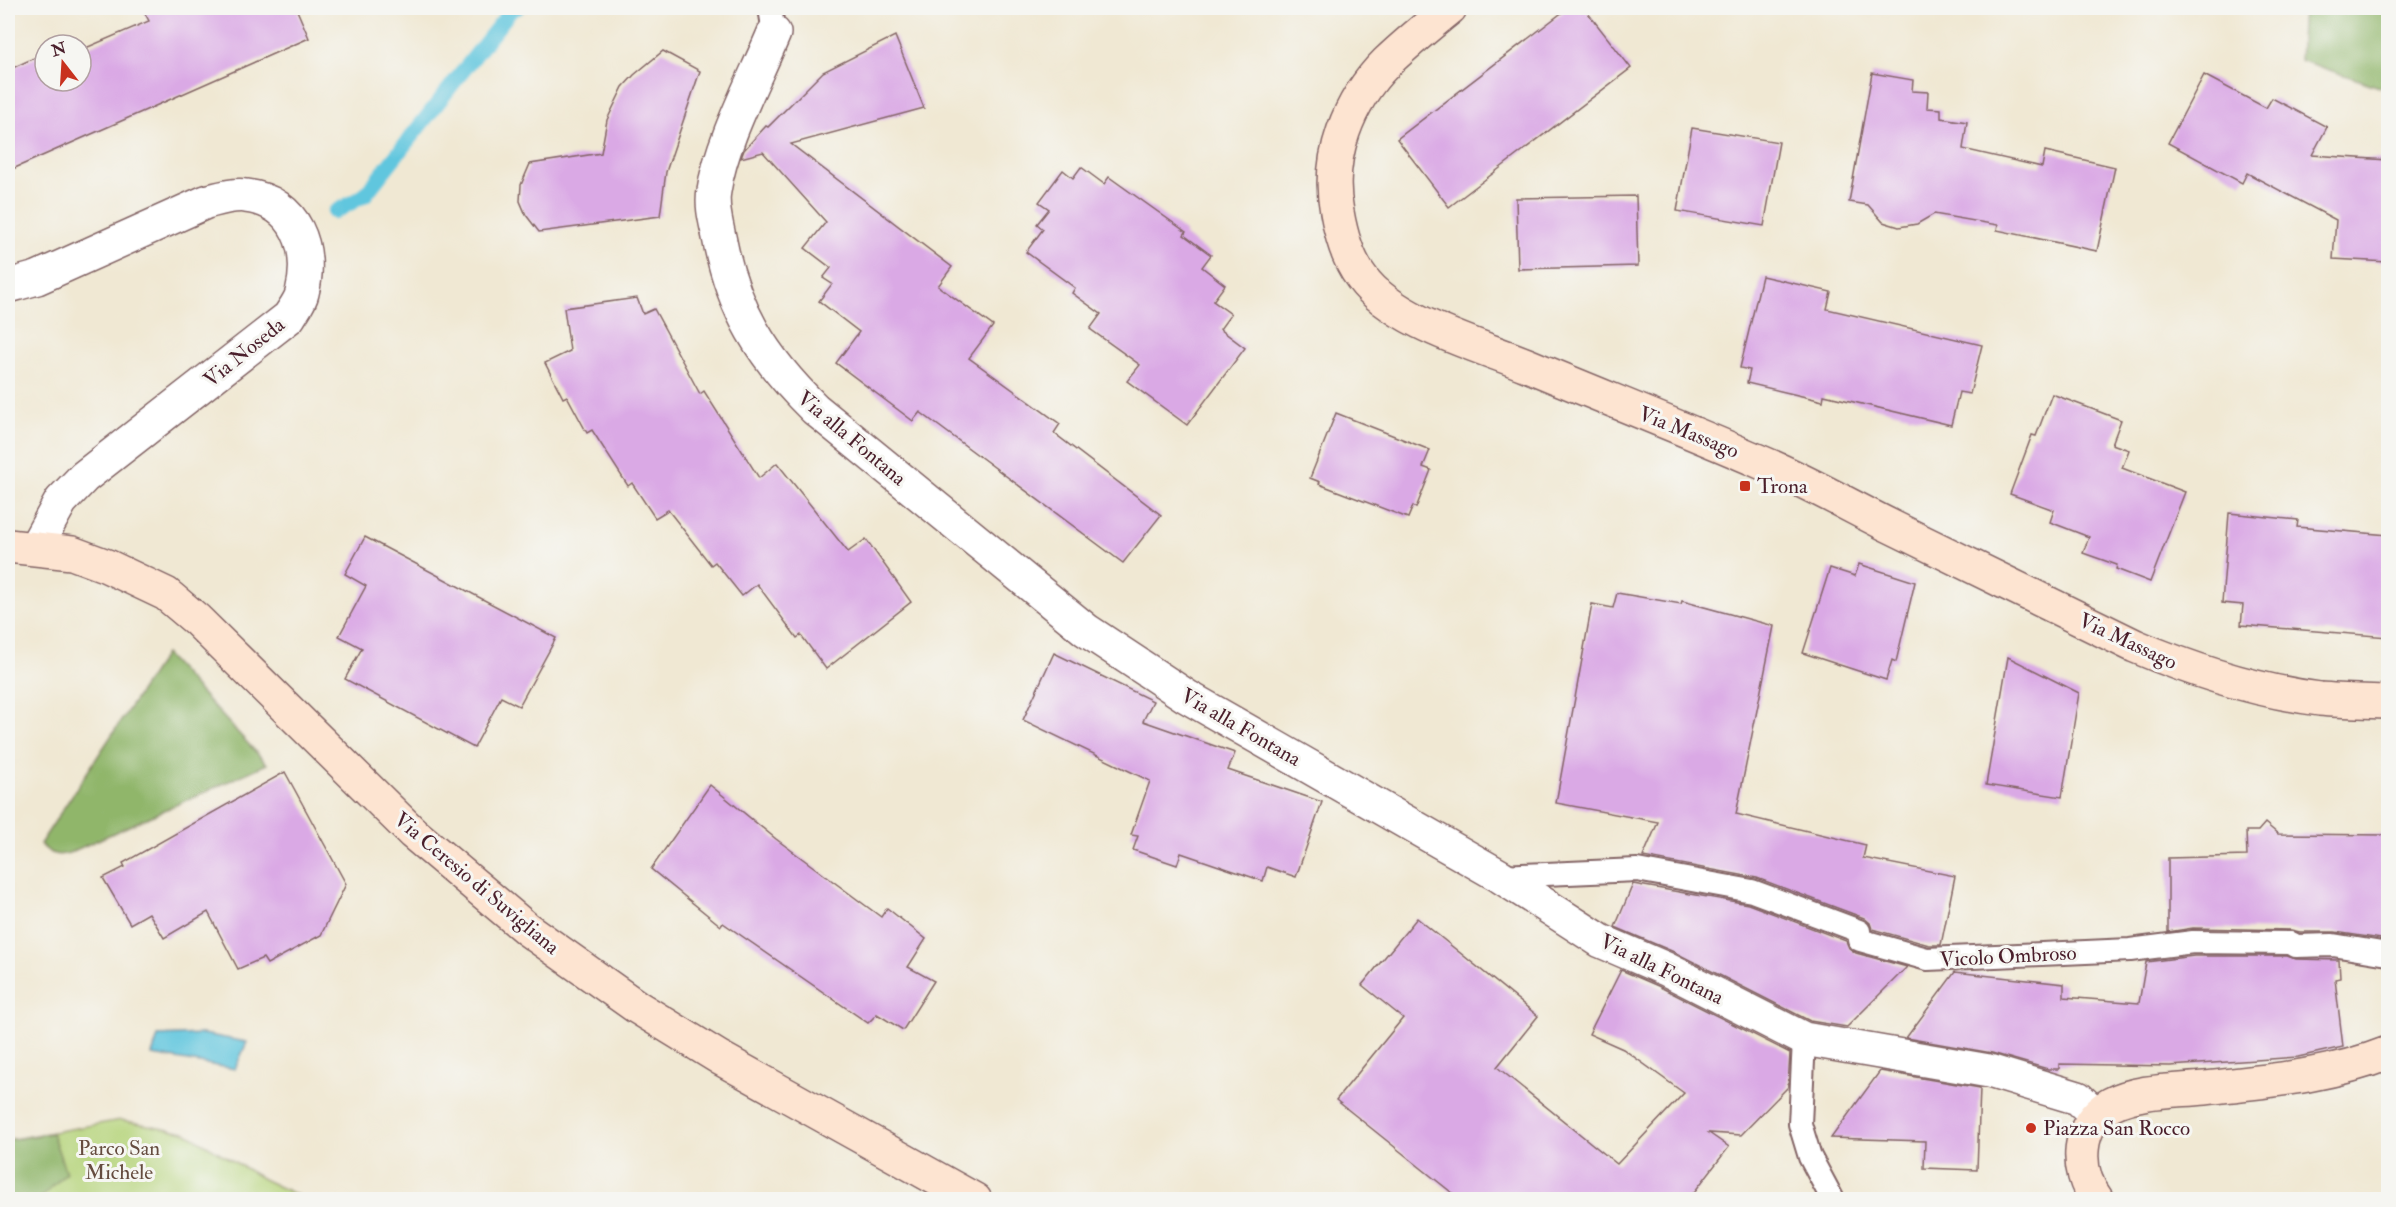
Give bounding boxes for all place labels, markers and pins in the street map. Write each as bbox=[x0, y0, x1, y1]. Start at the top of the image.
place label: Trona bbox=[1757, 473, 1808, 500]
marker: Trona bbox=[1738, 479, 1752, 493]
place label: Piazza San Rocco bbox=[2043, 1115, 2190, 1142]
marker: Piazza San Rocco bbox=[2024, 1121, 2038, 1135]

